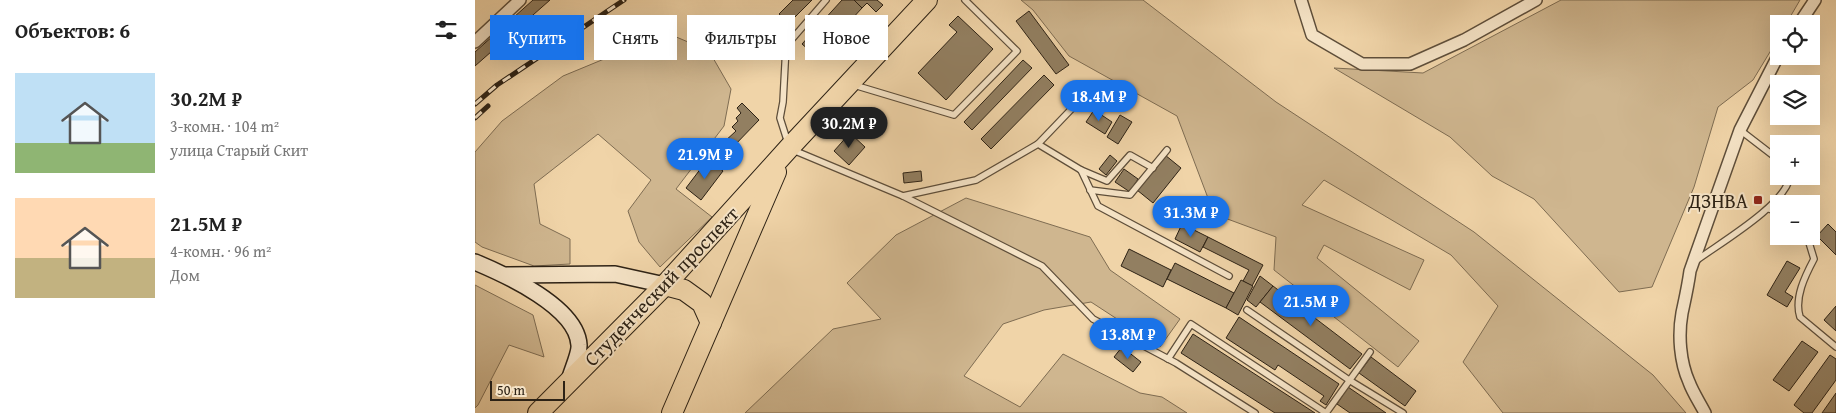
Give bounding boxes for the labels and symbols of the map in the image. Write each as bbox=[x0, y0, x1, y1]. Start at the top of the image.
pin: 18.4M ₽ bbox=[1053, 80, 1145, 122]
pin: 30.2M ₽ bbox=[803, 106, 895, 149]
pin: 21.9M ₽ bbox=[659, 138, 751, 180]
place label: ДЗНВА bbox=[1687, 186, 1748, 215]
marker: ДЗНВА bbox=[1752, 194, 1764, 206]
pin: 31.3M ₽ bbox=[1145, 196, 1237, 238]
street label: Студенческий проспект bbox=[577, 199, 745, 372]
pin: 21.5M ₽ bbox=[1265, 284, 1357, 327]
pin: 13.8M ₽ bbox=[1082, 318, 1174, 360]
scale bar bbox=[490, 378, 565, 401]

